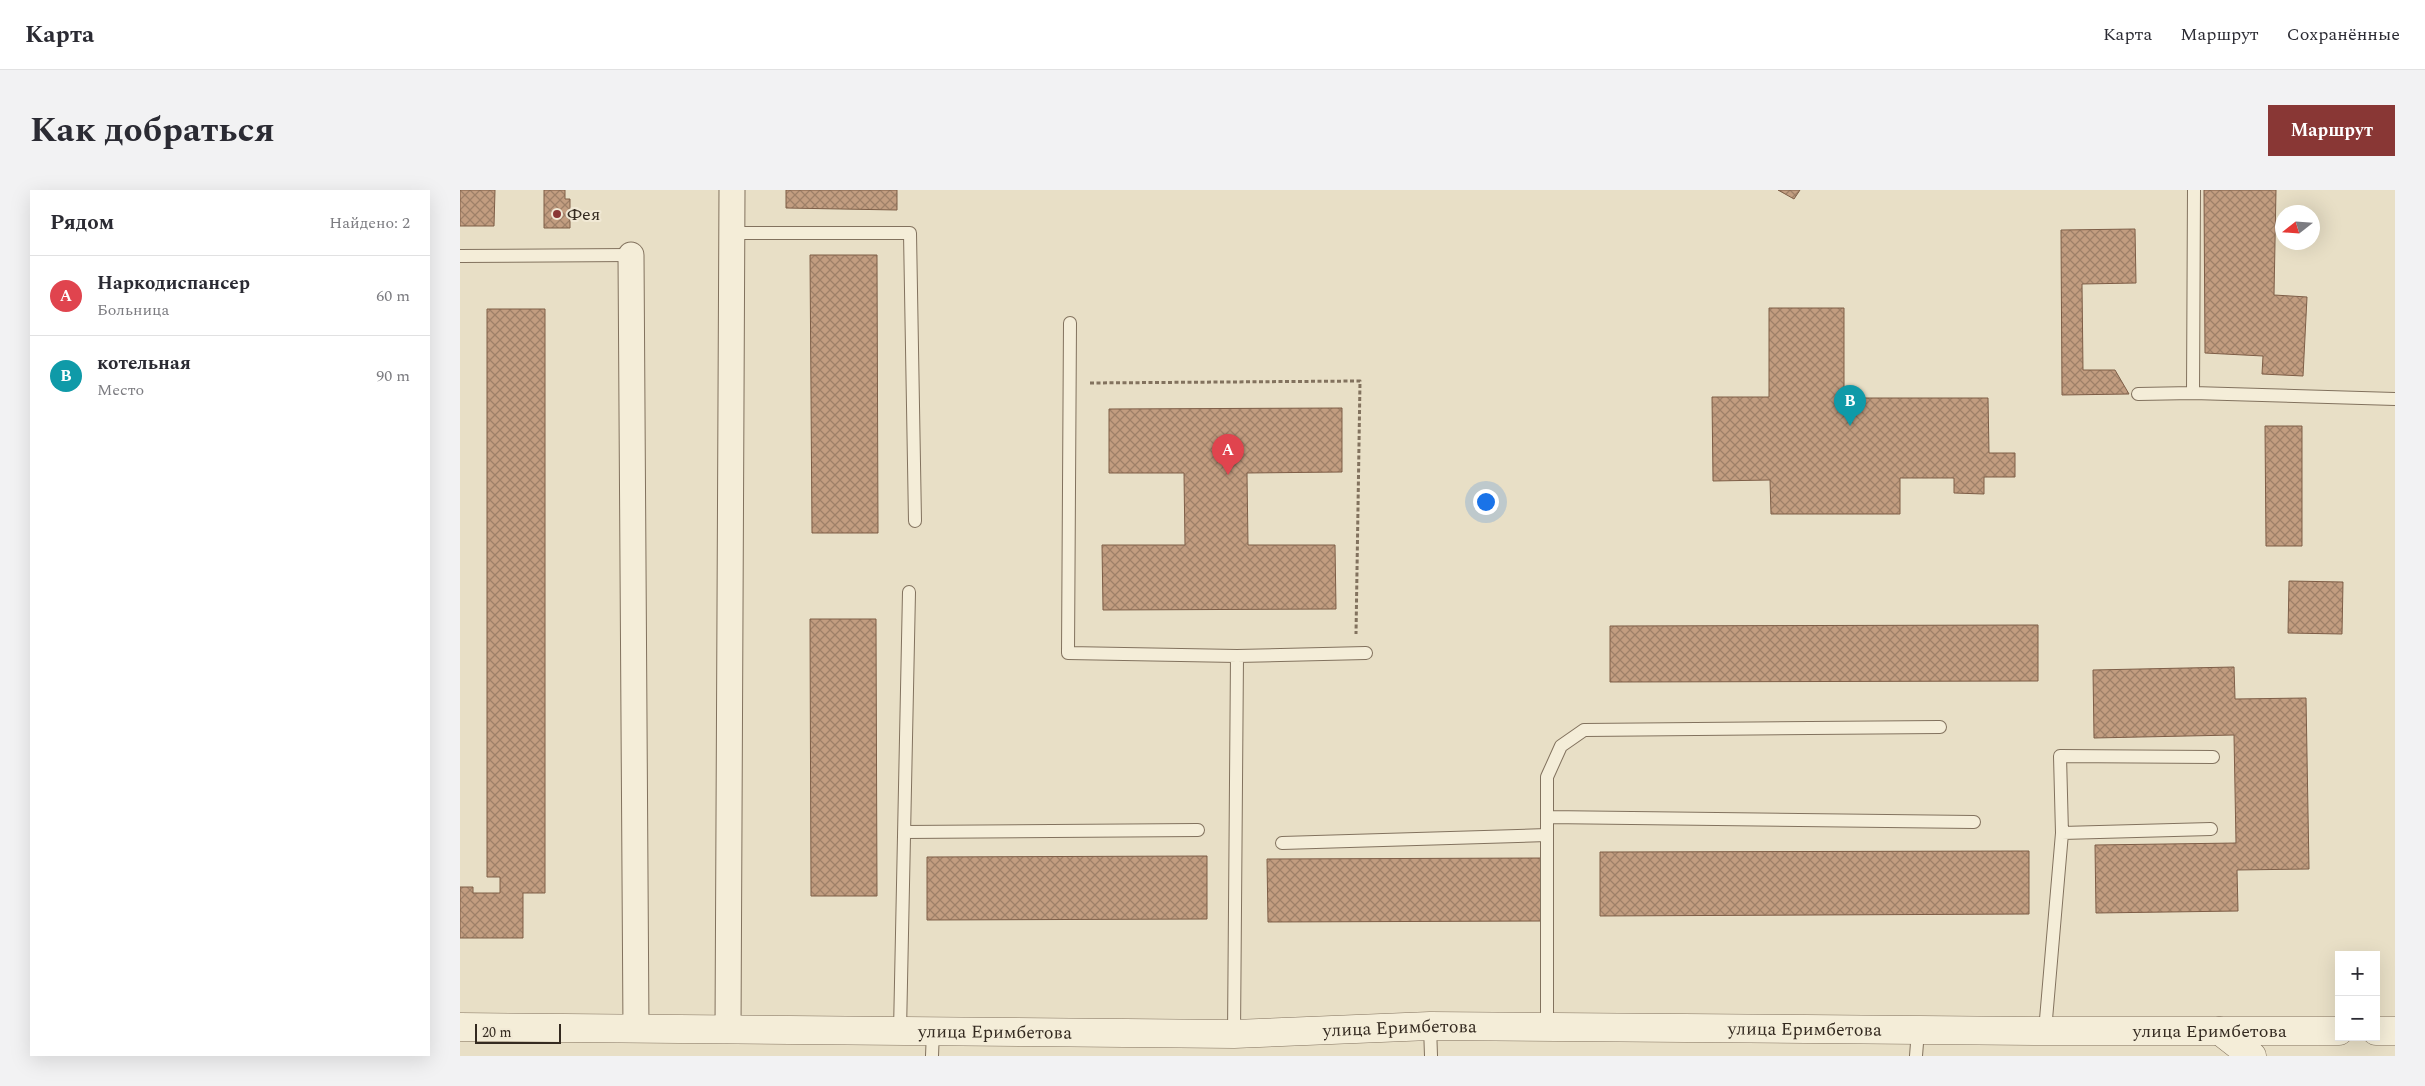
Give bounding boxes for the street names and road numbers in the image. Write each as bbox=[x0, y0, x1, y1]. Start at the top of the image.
street label: улица Еримбетова bbox=[1321, 1013, 1477, 1044]
street label: улица Еримбетова bbox=[1727, 1015, 1882, 1044]
street label: улица Еримбетова bbox=[917, 1018, 1072, 1047]
street label: улица Еримбетова bbox=[2132, 1018, 2287, 1045]

